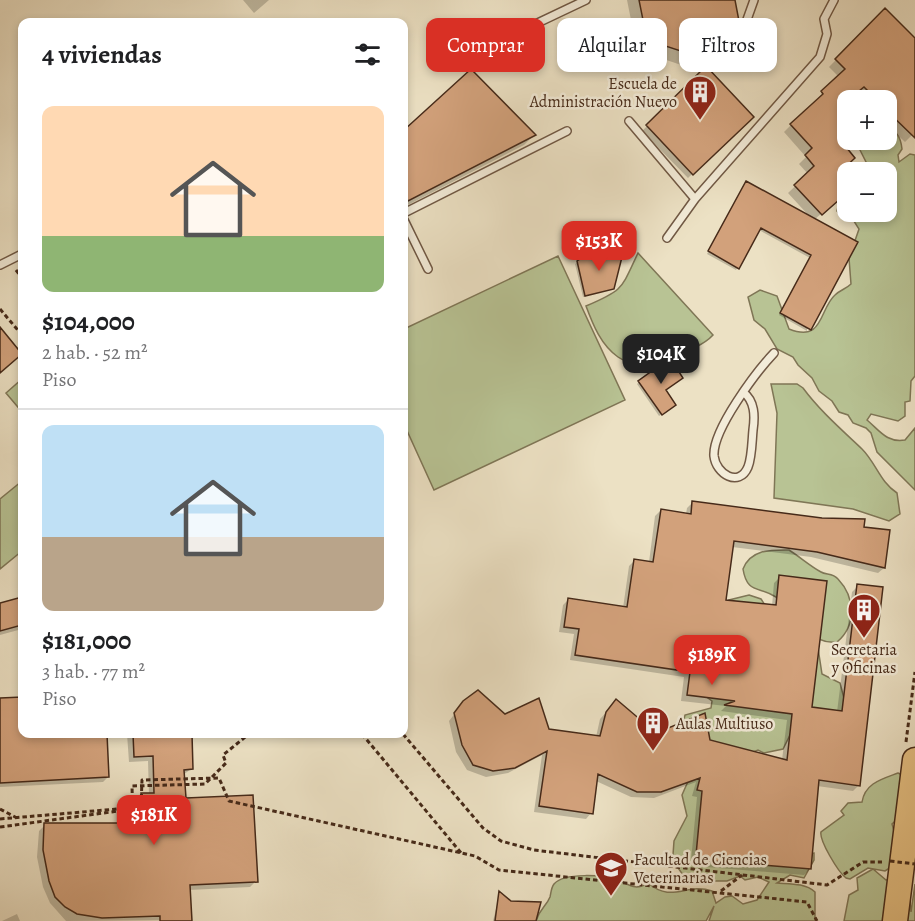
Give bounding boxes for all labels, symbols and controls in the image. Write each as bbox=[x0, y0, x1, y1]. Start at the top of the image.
chip: Comprar bbox=[426, 18, 545, 72]
chip: Alquilar bbox=[557, 18, 667, 72]
chip: Filtros bbox=[679, 18, 777, 72]
text: 4 viviendas bbox=[42, 37, 162, 72]
icon: filters bbox=[351, 38, 384, 71]
place label: Escuela de Administración Nuevo bbox=[529, 73, 677, 113]
building icon: Escuela de Administración Nuevo bbox=[682, 74, 718, 121]
map controls bbox=[837, 90, 897, 222]
button: + bbox=[837, 90, 897, 150]
icon: home bbox=[159, 145, 267, 253]
button: − bbox=[837, 162, 897, 222]
pin: $153K bbox=[557, 221, 641, 272]
text: $153K bbox=[576, 227, 622, 254]
text: $104,000 bbox=[42, 304, 135, 339]
pin: $104K bbox=[619, 334, 703, 385]
text: 2 hab. · 52 m² bbox=[42, 339, 148, 366]
text: $104K bbox=[636, 340, 686, 367]
text: Piso bbox=[42, 366, 76, 393]
icon: home bbox=[159, 464, 267, 572]
building icon: Secretaria y Oficinas bbox=[846, 592, 882, 639]
text: $181,000 bbox=[42, 623, 131, 658]
pin: $189K bbox=[670, 635, 754, 686]
place label: Secretaria y Oficinas bbox=[831, 639, 898, 679]
text: $189K bbox=[688, 641, 736, 668]
text: 3 hab. · 77 m² bbox=[42, 658, 145, 685]
text: Piso bbox=[42, 685, 76, 712]
building icon: Aulas Multiuso bbox=[635, 705, 671, 752]
place label: Aulas Multiuso bbox=[675, 713, 773, 735]
pin: $181K bbox=[112, 795, 196, 846]
text: $181K bbox=[131, 801, 177, 828]
place label: Facultad de Ciencias Veterinarias bbox=[633, 849, 767, 889]
school or university icon: Facultad de Ciencias Veterinarias bbox=[593, 850, 629, 897]

